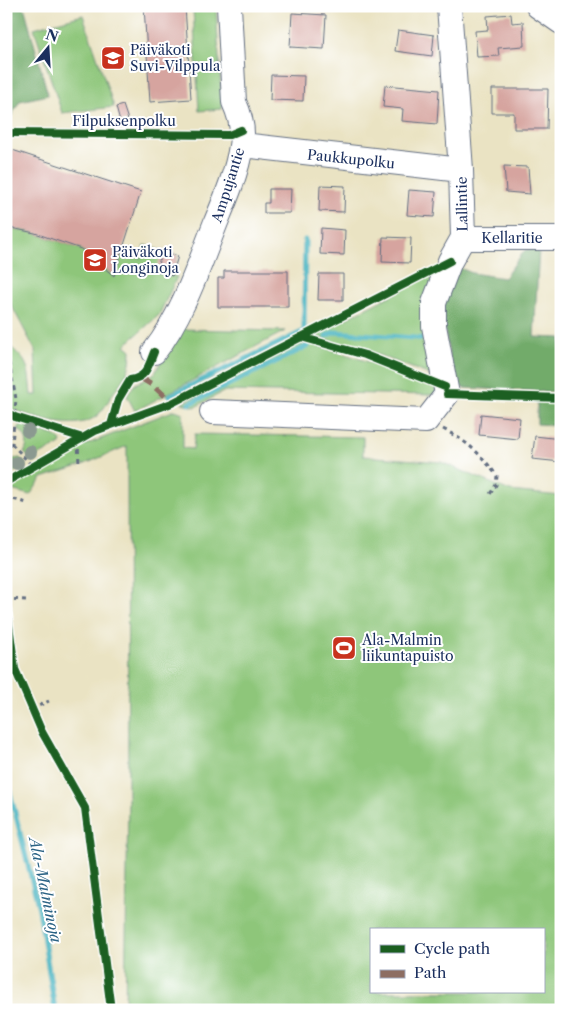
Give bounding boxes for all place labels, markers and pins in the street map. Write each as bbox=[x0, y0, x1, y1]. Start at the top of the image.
place label: Päiväkoti Suvi-Vilppula bbox=[130, 41, 221, 75]
school or university icon: Päiväkoti Suvi-Vilppula bbox=[100, 45, 126, 71]
place label: Päiväkoti Longinoja bbox=[112, 243, 179, 277]
school or university icon: Päiväkoti Longinoja bbox=[82, 247, 108, 273]
place label: Ala-Malmin liikuntapuisto bbox=[361, 631, 454, 665]
sports icon: Ala-Malmin liikuntapuisto bbox=[331, 635, 357, 661]

